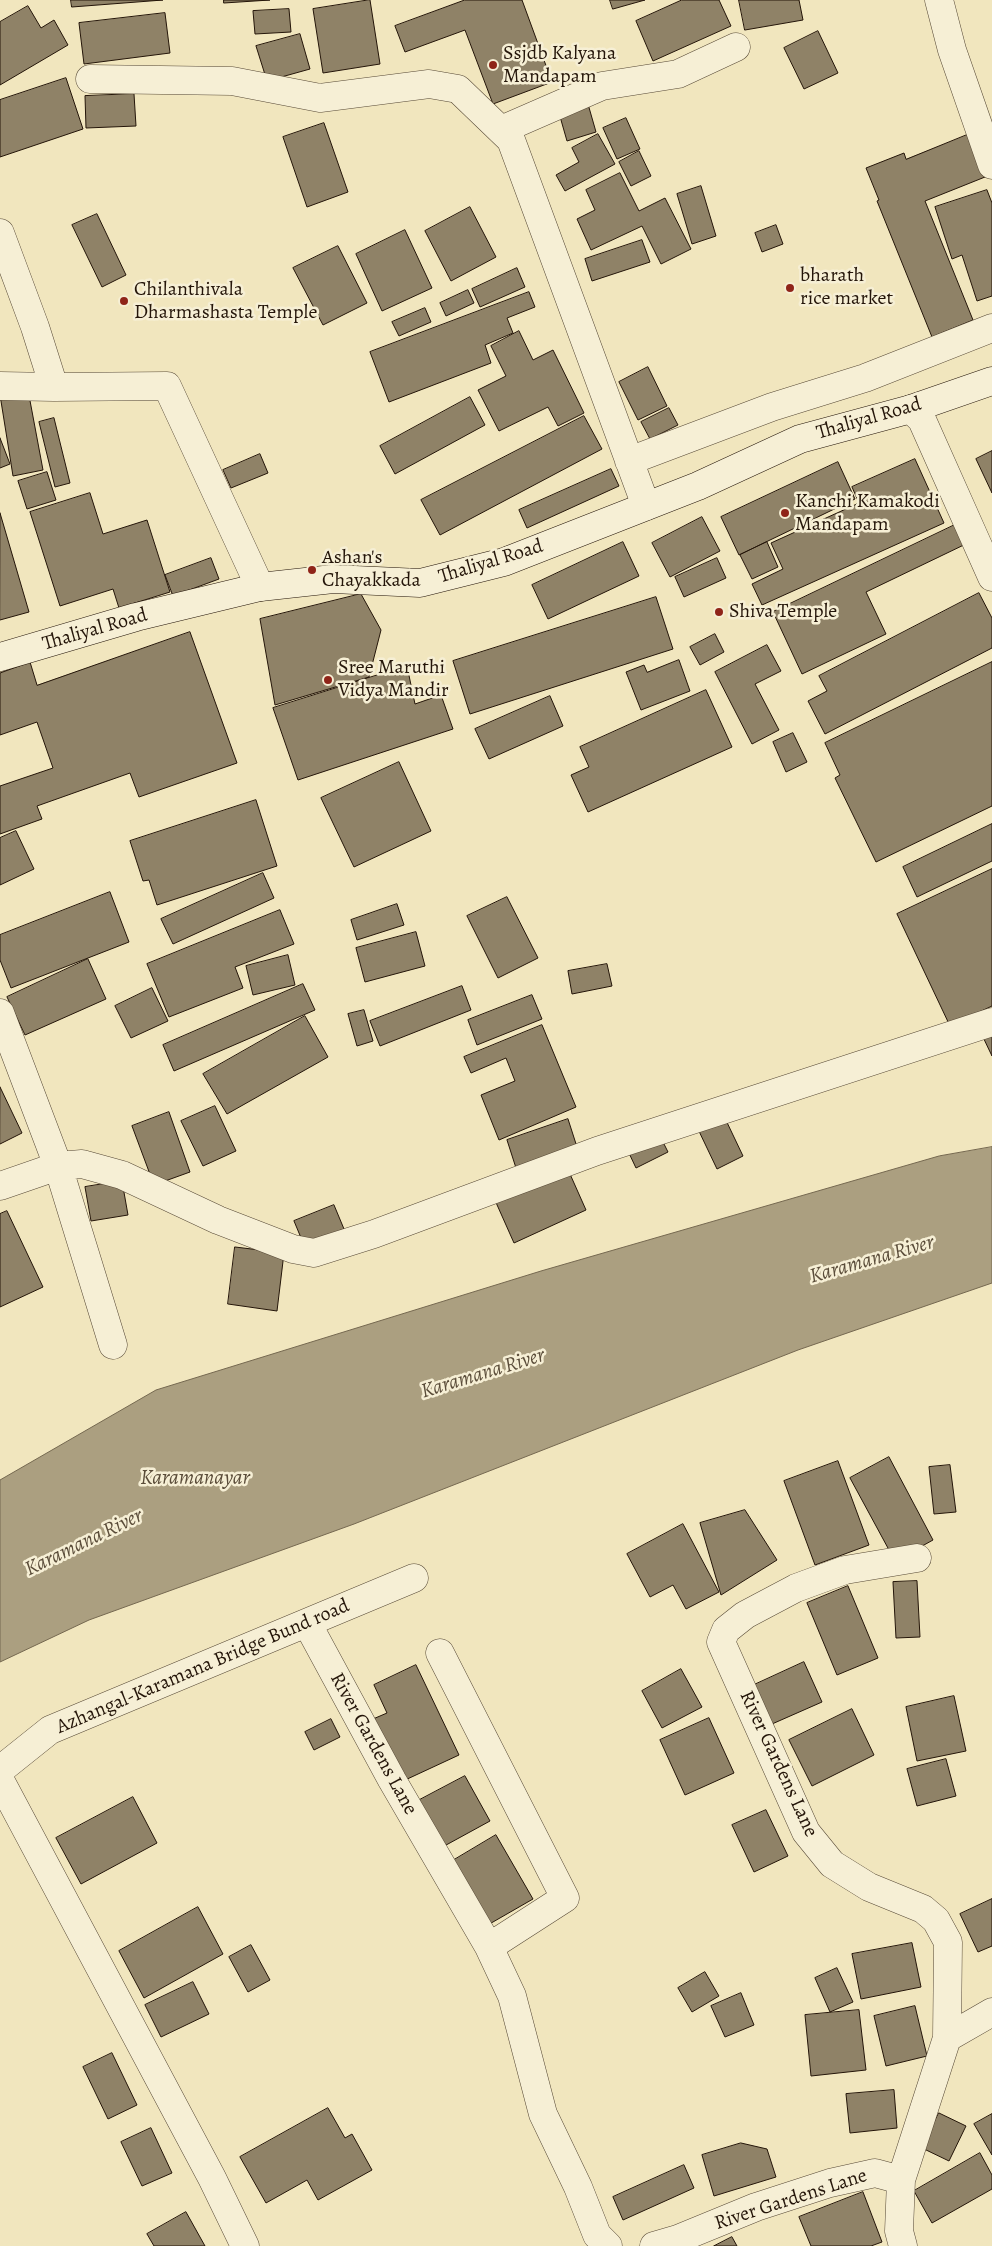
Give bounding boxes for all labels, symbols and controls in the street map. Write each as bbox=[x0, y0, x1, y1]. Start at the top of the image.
place label: Ssjdb Kalyana Mandapam bbox=[503, 42, 616, 89]
marker: Ssjdb Kalyana Mandapam bbox=[487, 59, 499, 71]
place label: bharath rice market bbox=[800, 264, 893, 311]
place label: Chilanthivala Dharmashasta Temple bbox=[134, 278, 317, 325]
marker: bharath rice market bbox=[784, 282, 796, 294]
marker: Chilanthivala Dharmashasta Temple bbox=[118, 295, 130, 307]
street label: Thaliyal Road bbox=[814, 393, 924, 445]
place label: Kanchi Kamakodi Mandapam bbox=[795, 490, 940, 537]
marker: Kanchi Kamakodi Mandapam bbox=[779, 507, 791, 519]
street label: Thaliyal Road bbox=[436, 535, 546, 589]
place label: Ashan's Chayakkada bbox=[322, 546, 421, 593]
marker: Ashan's Chayakkada bbox=[306, 564, 318, 576]
place label: Shiva Temple bbox=[729, 600, 837, 624]
street label: Thaliyal Road bbox=[40, 604, 150, 656]
marker: Shiva Temple bbox=[713, 606, 725, 618]
place label: Sree Maruthi Vidya Mandir bbox=[338, 656, 449, 703]
marker: Sree Maruthi Vidya Mandir bbox=[322, 674, 334, 686]
water label: Karamana River bbox=[807, 1230, 937, 1290]
water label: Karamana River bbox=[418, 1343, 548, 1405]
water label: Karamanayar bbox=[140, 1466, 250, 1492]
water label: Karamana River bbox=[21, 1504, 147, 1582]
street label: Azhangal-Karamana Bridge Bund road bbox=[53, 1594, 353, 1740]
street label: River Gardens Lane bbox=[324, 1669, 422, 1819]
street label: River Gardens Lane bbox=[734, 1687, 822, 1841]
street label: River Gardens Lane bbox=[712, 2164, 870, 2236]

